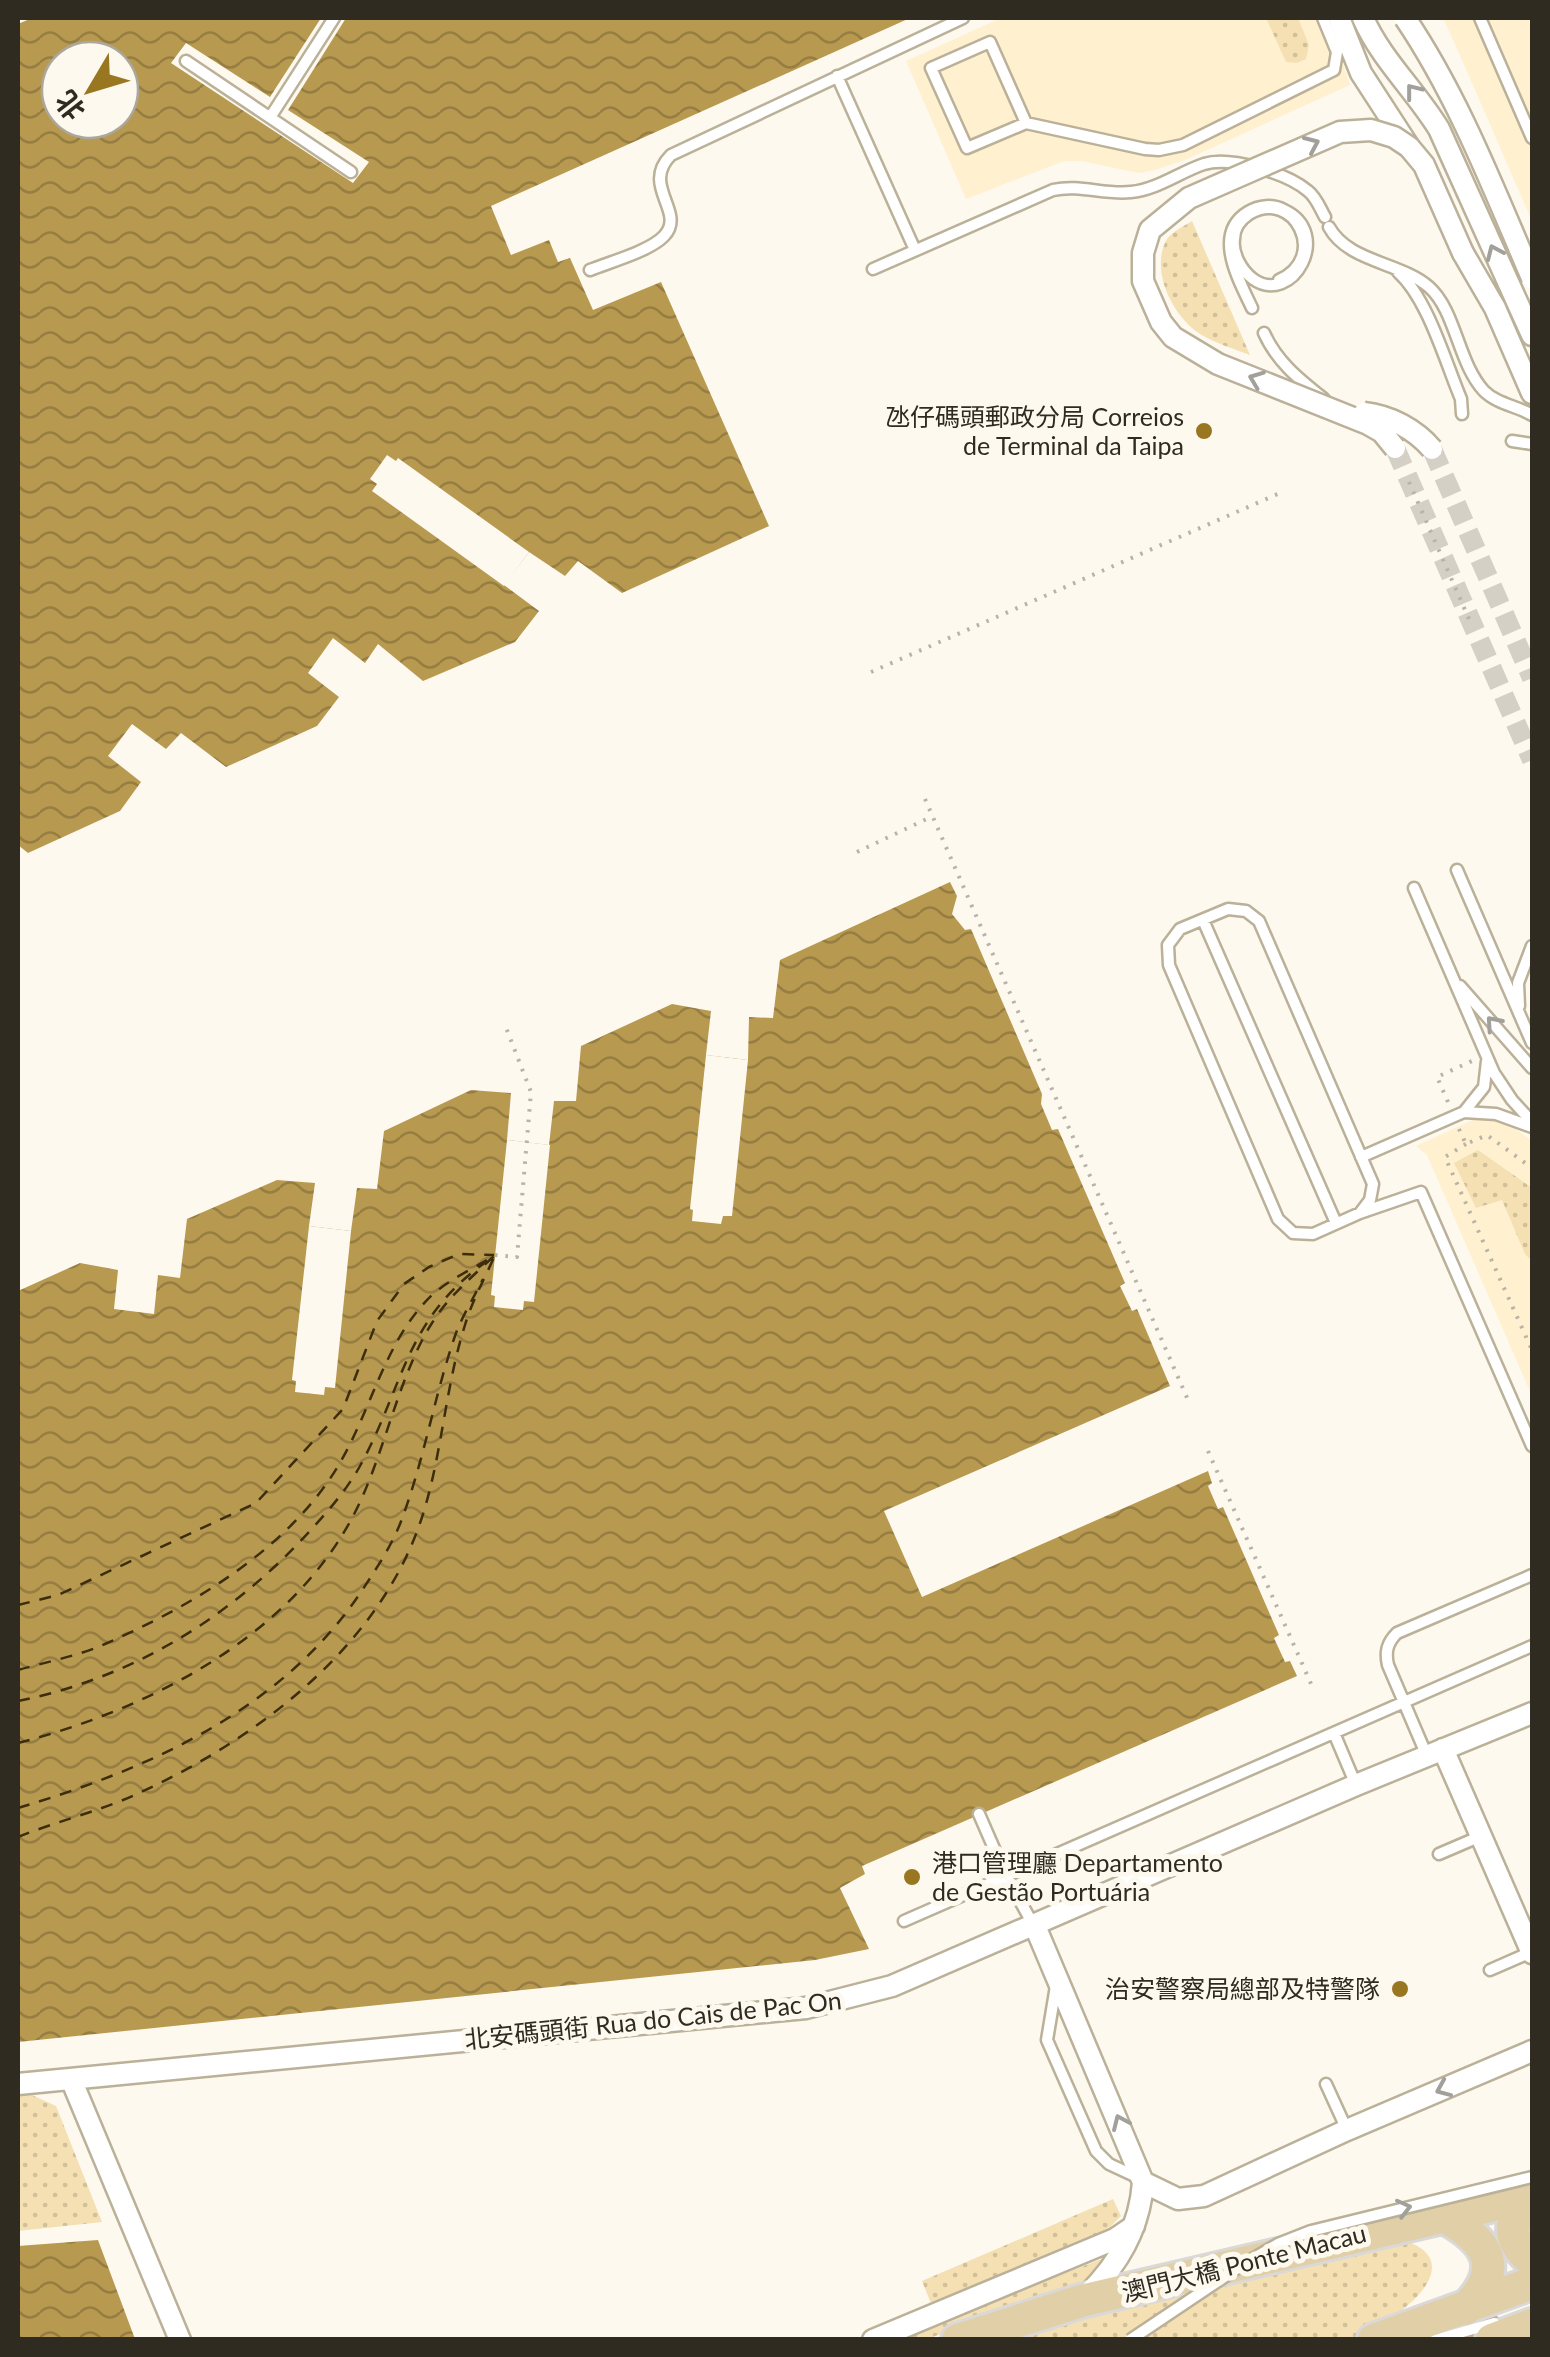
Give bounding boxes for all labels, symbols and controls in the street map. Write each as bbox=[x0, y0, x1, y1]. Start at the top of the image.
north arrow bbox=[40, 40, 140, 140]
text: 北 bbox=[47, 85, 92, 128]
one-way arrow bbox=[1407, 85, 1425, 103]
one-way arrow bbox=[1302, 136, 1320, 156]
one-way arrow bbox=[1486, 244, 1506, 262]
one-way arrow bbox=[1249, 370, 1266, 391]
place label: 氹仔碼頭郵政分局 Correios de Terminal da Taipa bbox=[885, 401, 1184, 460]
marker: 氹仔碼頭郵政分局 Correios de Terminal da Taipa bbox=[1193, 420, 1215, 442]
one-way arrow bbox=[1486, 1016, 1504, 1035]
place label: 港口管理廳 Departamento de Gestão Portuária bbox=[932, 1847, 1223, 1906]
marker: 港口管理廳 Departamento de Gestão Portuária bbox=[901, 1866, 923, 1888]
place label: 治安警察局總部及特警隊 bbox=[1105, 1973, 1380, 2003]
marker: 治安警察局總部及特警隊 bbox=[1389, 1978, 1411, 2000]
street label: 北安碼頭街 Rua do Cais de Pac On bbox=[463, 1984, 843, 2054]
one-way arrow bbox=[1435, 2077, 1453, 2097]
one-way arrow bbox=[1112, 2114, 1132, 2132]
one-way arrow bbox=[1395, 2199, 1412, 2220]
street label: 澳門大橋 Ponte Macau bbox=[1118, 2217, 1369, 2307]

